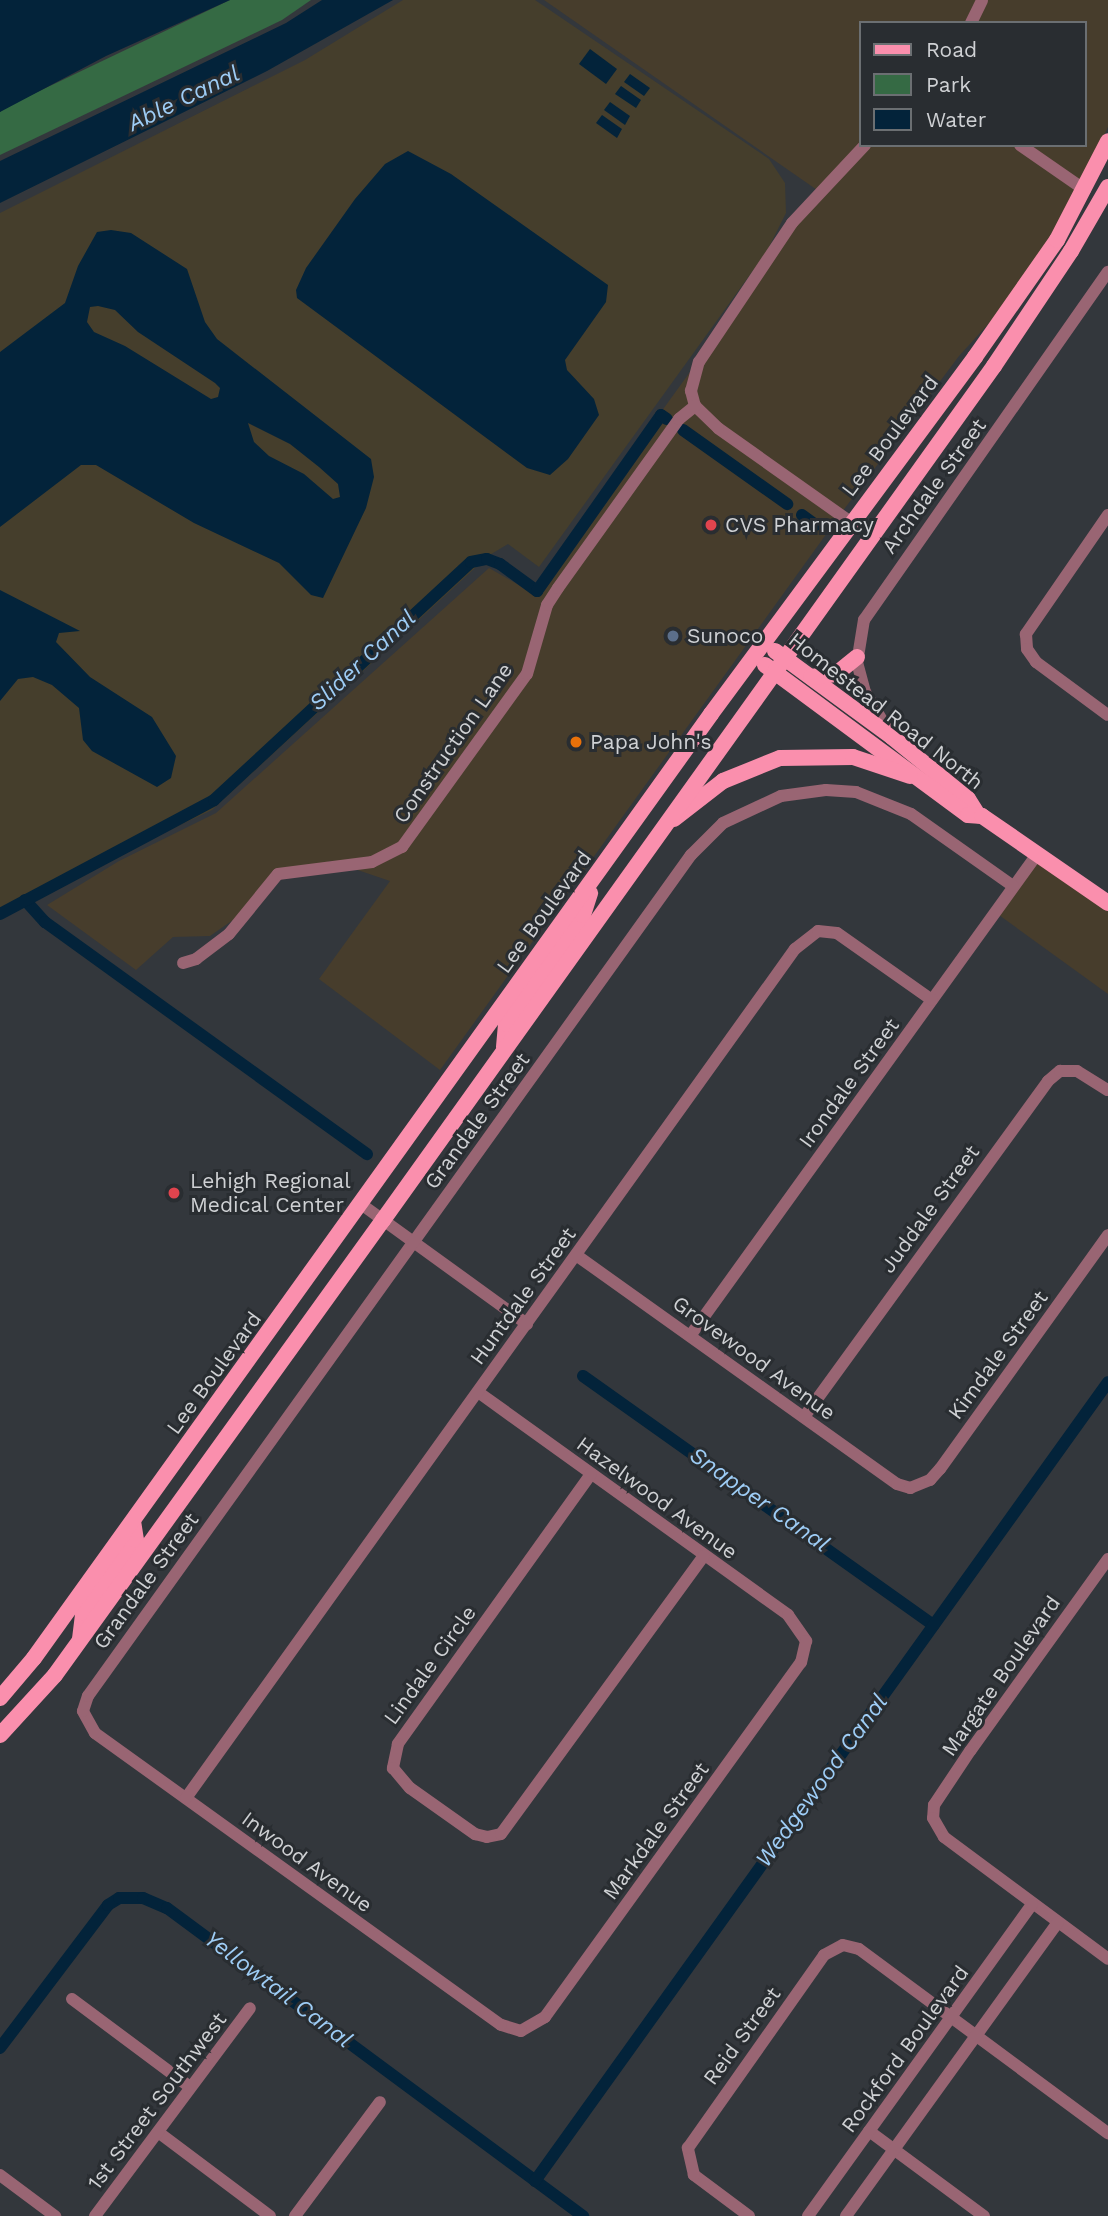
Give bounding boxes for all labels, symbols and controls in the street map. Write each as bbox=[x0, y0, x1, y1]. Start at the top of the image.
legend bbox=[860, 21, 1087, 147]
text: Road bbox=[926, 37, 977, 62]
water label: Able Canal bbox=[124, 60, 244, 138]
text: Park bbox=[926, 72, 971, 97]
text: Water bbox=[926, 107, 986, 132]
street label: Lee Boulevard bbox=[836, 370, 944, 502]
street label: Archdale Street bbox=[877, 414, 991, 558]
place label: CVS Pharmacy bbox=[725, 512, 874, 538]
marker: CVS Pharmacy bbox=[703, 517, 719, 533]
water label: Slider Canal bbox=[304, 605, 422, 717]
place label: Sunoco bbox=[687, 623, 763, 649]
street label: Homestead Road North bbox=[784, 627, 988, 795]
marker: Sunoco bbox=[665, 628, 681, 644]
street label: Construction Lane bbox=[388, 658, 518, 828]
place label: Papa John's bbox=[590, 729, 712, 755]
marker: Papa John's bbox=[568, 734, 584, 750]
street label: Lee Boulevard bbox=[491, 846, 597, 978]
street label: Irondale Street bbox=[794, 1013, 904, 1153]
street label: Grandale Street bbox=[419, 1048, 535, 1194]
street label: Juddale Street bbox=[875, 1140, 985, 1278]
place label: Lehigh Regional Medical Center bbox=[190, 1168, 351, 1218]
marker: Lehigh Regional Medical Center bbox=[164, 1183, 184, 1203]
street label: Huntdale Street bbox=[465, 1222, 581, 1370]
street label: Kimdale Street bbox=[943, 1286, 1053, 1424]
street label: Grovewood Avenue bbox=[667, 1290, 841, 1426]
street label: Lee Boulevard bbox=[161, 1307, 267, 1439]
street label: Hazelwood Avenue bbox=[571, 1431, 743, 1565]
water label: Snapper Canal bbox=[684, 1441, 834, 1559]
street label: Grandale Street bbox=[88, 1508, 204, 1654]
street label: Margate Boulevard bbox=[936, 1591, 1066, 1761]
street label: Lindale Circle bbox=[379, 1601, 481, 1729]
water label: Wedgewood Canal bbox=[750, 1689, 894, 1873]
street label: Markdale Street bbox=[598, 1757, 714, 1905]
street label: Inwood Avenue bbox=[237, 1806, 377, 1918]
water label: Yellowtail Canal bbox=[199, 1925, 357, 2055]
street label: Rockford Boulevard bbox=[836, 1961, 974, 2137]
street label: Reid Street bbox=[698, 1982, 786, 2090]
street label: 1st Street Southwest bbox=[82, 2007, 232, 2195]

